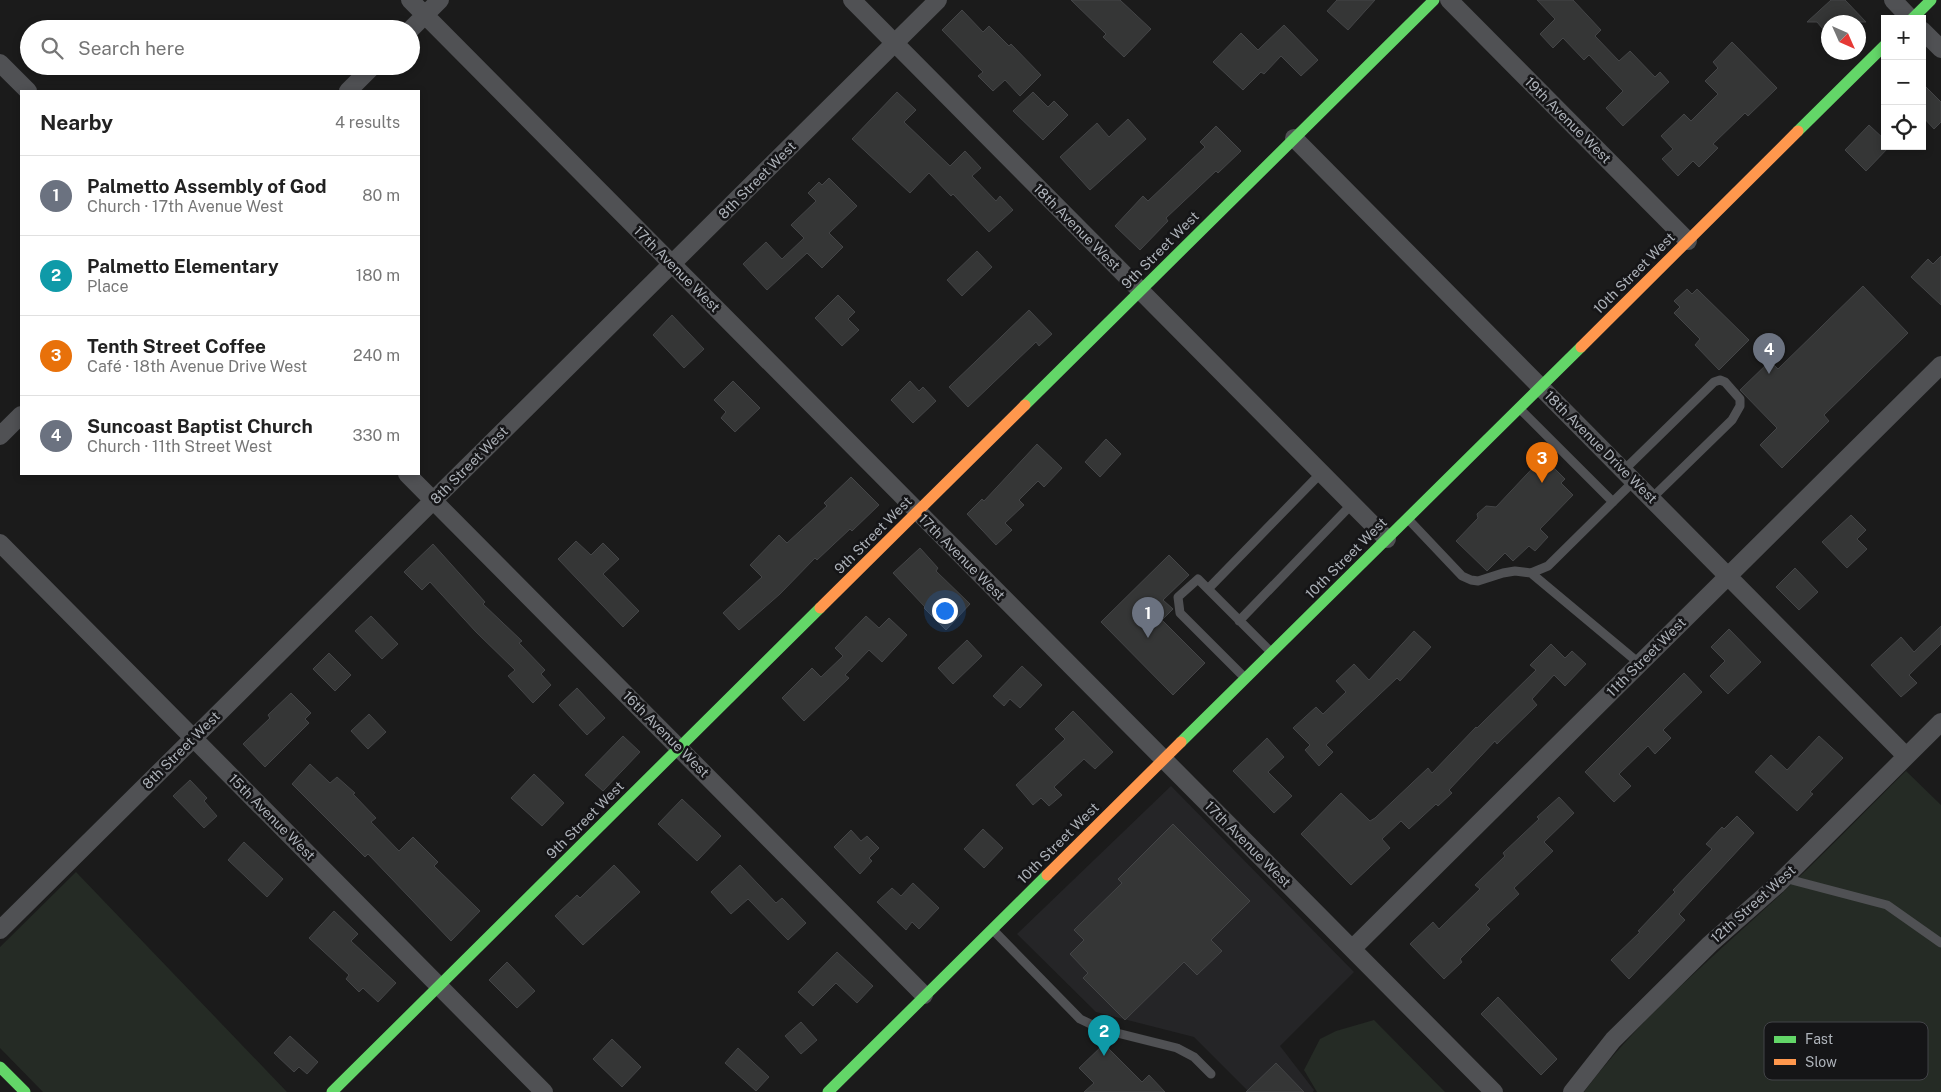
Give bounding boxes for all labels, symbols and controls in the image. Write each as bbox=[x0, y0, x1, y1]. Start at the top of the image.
north arrow bbox=[1821, 15, 1866, 60]
map controls bbox=[1881, 15, 1926, 150]
button: + bbox=[1881, 15, 1926, 60]
search box bbox=[20, 20, 420, 75]
icon: search bbox=[38, 34, 66, 62]
text: Search here bbox=[78, 37, 185, 59]
button: − bbox=[1881, 60, 1926, 105]
street label: 19th Avenue West bbox=[1522, 74, 1614, 166]
button: locate bbox=[1881, 105, 1926, 150]
text: Nearby bbox=[40, 110, 113, 135]
text: 4 results bbox=[335, 113, 400, 132]
street label: 8th Street West bbox=[715, 138, 799, 222]
text: Palmetto Assembly of God bbox=[87, 175, 327, 197]
street label: 18th Avenue West bbox=[1030, 180, 1124, 274]
text: 1 bbox=[53, 186, 59, 205]
text: 80 m bbox=[362, 186, 400, 205]
text: Church · 17th Avenue West bbox=[87, 197, 283, 216]
street label: 9th Street West bbox=[1118, 208, 1202, 292]
street label: 17th Avenue West bbox=[631, 223, 723, 315]
street label: 10th Street West bbox=[1590, 229, 1678, 317]
text: Palmetto Elementary bbox=[87, 255, 279, 277]
text: 2 bbox=[51, 266, 61, 285]
text: 180 m bbox=[356, 266, 400, 285]
text: Place bbox=[87, 277, 129, 296]
pin: 4 bbox=[1753, 333, 1785, 374]
text: Tenth Street Coffee bbox=[87, 335, 266, 357]
text: 3 bbox=[51, 346, 61, 365]
text: 240 m bbox=[353, 346, 400, 365]
text: Café · 18th Avenue Drive West bbox=[87, 357, 307, 376]
street label: 18th Avenue Drive West bbox=[1541, 387, 1661, 507]
text: Suncoast Baptist Church bbox=[87, 415, 313, 437]
street label: 8th Street West bbox=[427, 423, 511, 507]
text: 4 bbox=[51, 426, 61, 445]
text: 330 m bbox=[353, 426, 400, 445]
text: Church · 11th Street West bbox=[87, 437, 272, 456]
pin: 3 bbox=[1526, 442, 1558, 483]
street label: 9th Street West bbox=[831, 493, 915, 577]
street label: 17th Avenue West bbox=[916, 511, 1008, 603]
street label: 10th Street West bbox=[1302, 514, 1390, 602]
pin: 1 bbox=[1132, 597, 1164, 638]
your location bbox=[932, 598, 958, 624]
street label: 11th Street West bbox=[1603, 614, 1689, 700]
street label: 16th Avenue West bbox=[620, 688, 712, 780]
street label: 8th Street West bbox=[139, 708, 223, 792]
street label: 15th Avenue West bbox=[225, 770, 319, 864]
street label: 9th Street West bbox=[543, 778, 627, 862]
street label: 17th Avenue West bbox=[1202, 798, 1294, 890]
street label: 10th Street West bbox=[1014, 799, 1102, 887]
street label: 12th Street West bbox=[1708, 862, 1798, 946]
pin: 2 bbox=[1088, 1015, 1120, 1056]
legend bbox=[1764, 1022, 1928, 1080]
text: Fast bbox=[1805, 1031, 1833, 1047]
text: Slow bbox=[1805, 1054, 1837, 1070]

